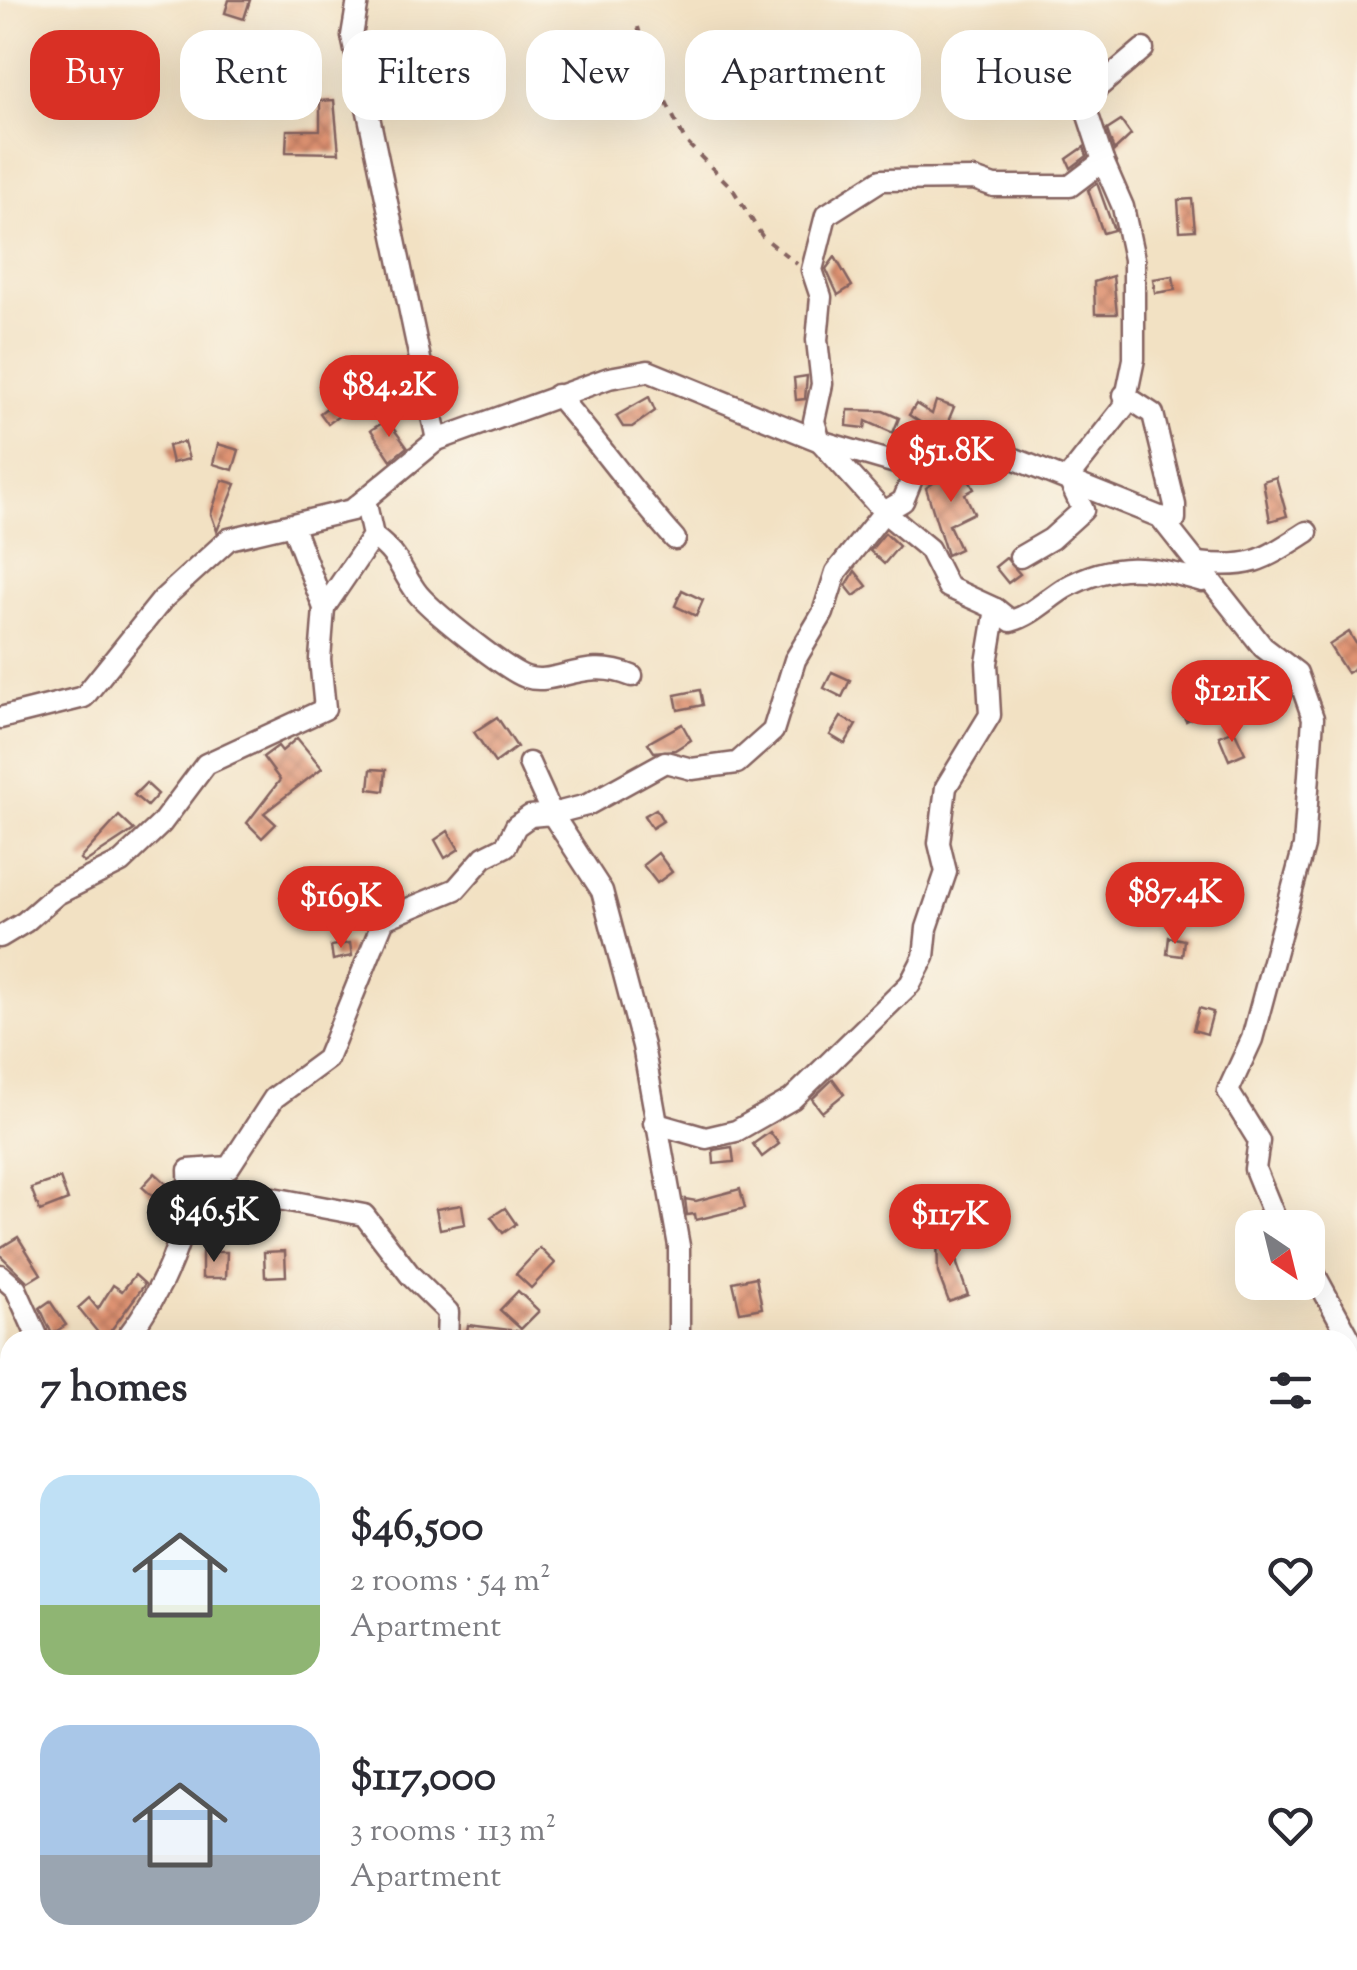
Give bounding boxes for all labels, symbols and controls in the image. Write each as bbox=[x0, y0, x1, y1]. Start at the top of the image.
chip: Buy bbox=[30, 30, 160, 120]
chip: Rent bbox=[180, 30, 322, 120]
chip: Filters bbox=[342, 30, 506, 120]
chip: New bbox=[526, 30, 665, 120]
chip: Apartment bbox=[685, 30, 921, 120]
chip: House bbox=[941, 30, 1108, 120]
pin: $84.2K bbox=[308, 355, 470, 440]
text: $84.2K bbox=[341, 364, 437, 410]
pin: $51.8K bbox=[870, 420, 1032, 505]
text: $51.8K bbox=[908, 429, 994, 475]
pin: $121K bbox=[1162, 660, 1302, 745]
text: $121K bbox=[1194, 669, 1270, 715]
pin: $87.4K bbox=[1094, 862, 1256, 947]
pin: $169K bbox=[271, 866, 411, 951]
text: $87.4K bbox=[1128, 871, 1222, 917]
text: $169K bbox=[300, 875, 382, 921]
pin: $46.5K bbox=[133, 1180, 295, 1265]
pin: $117K bbox=[880, 1184, 1020, 1269]
text: $46.5K bbox=[169, 1189, 259, 1235]
text: $117K bbox=[911, 1193, 989, 1239]
north arrow bbox=[1235, 1210, 1325, 1300]
map controls bbox=[1235, 1210, 1325, 1300]
text: 7 homes bbox=[40, 1360, 188, 1420]
icon: filters bbox=[1263, 1363, 1318, 1418]
text: $46,500 bbox=[350, 1499, 483, 1559]
icon: home bbox=[120, 1515, 240, 1635]
icon: heart bbox=[1263, 1548, 1318, 1603]
text: 2 rooms · 54 m² bbox=[350, 1559, 551, 1605]
text: Apartment bbox=[350, 1605, 501, 1651]
text: $117,000 bbox=[350, 1749, 496, 1809]
icon: home bbox=[120, 1765, 240, 1885]
icon: heart bbox=[1263, 1798, 1318, 1853]
text: 3 rooms · 113 m² bbox=[350, 1809, 556, 1855]
text: Apartment bbox=[350, 1855, 501, 1901]

